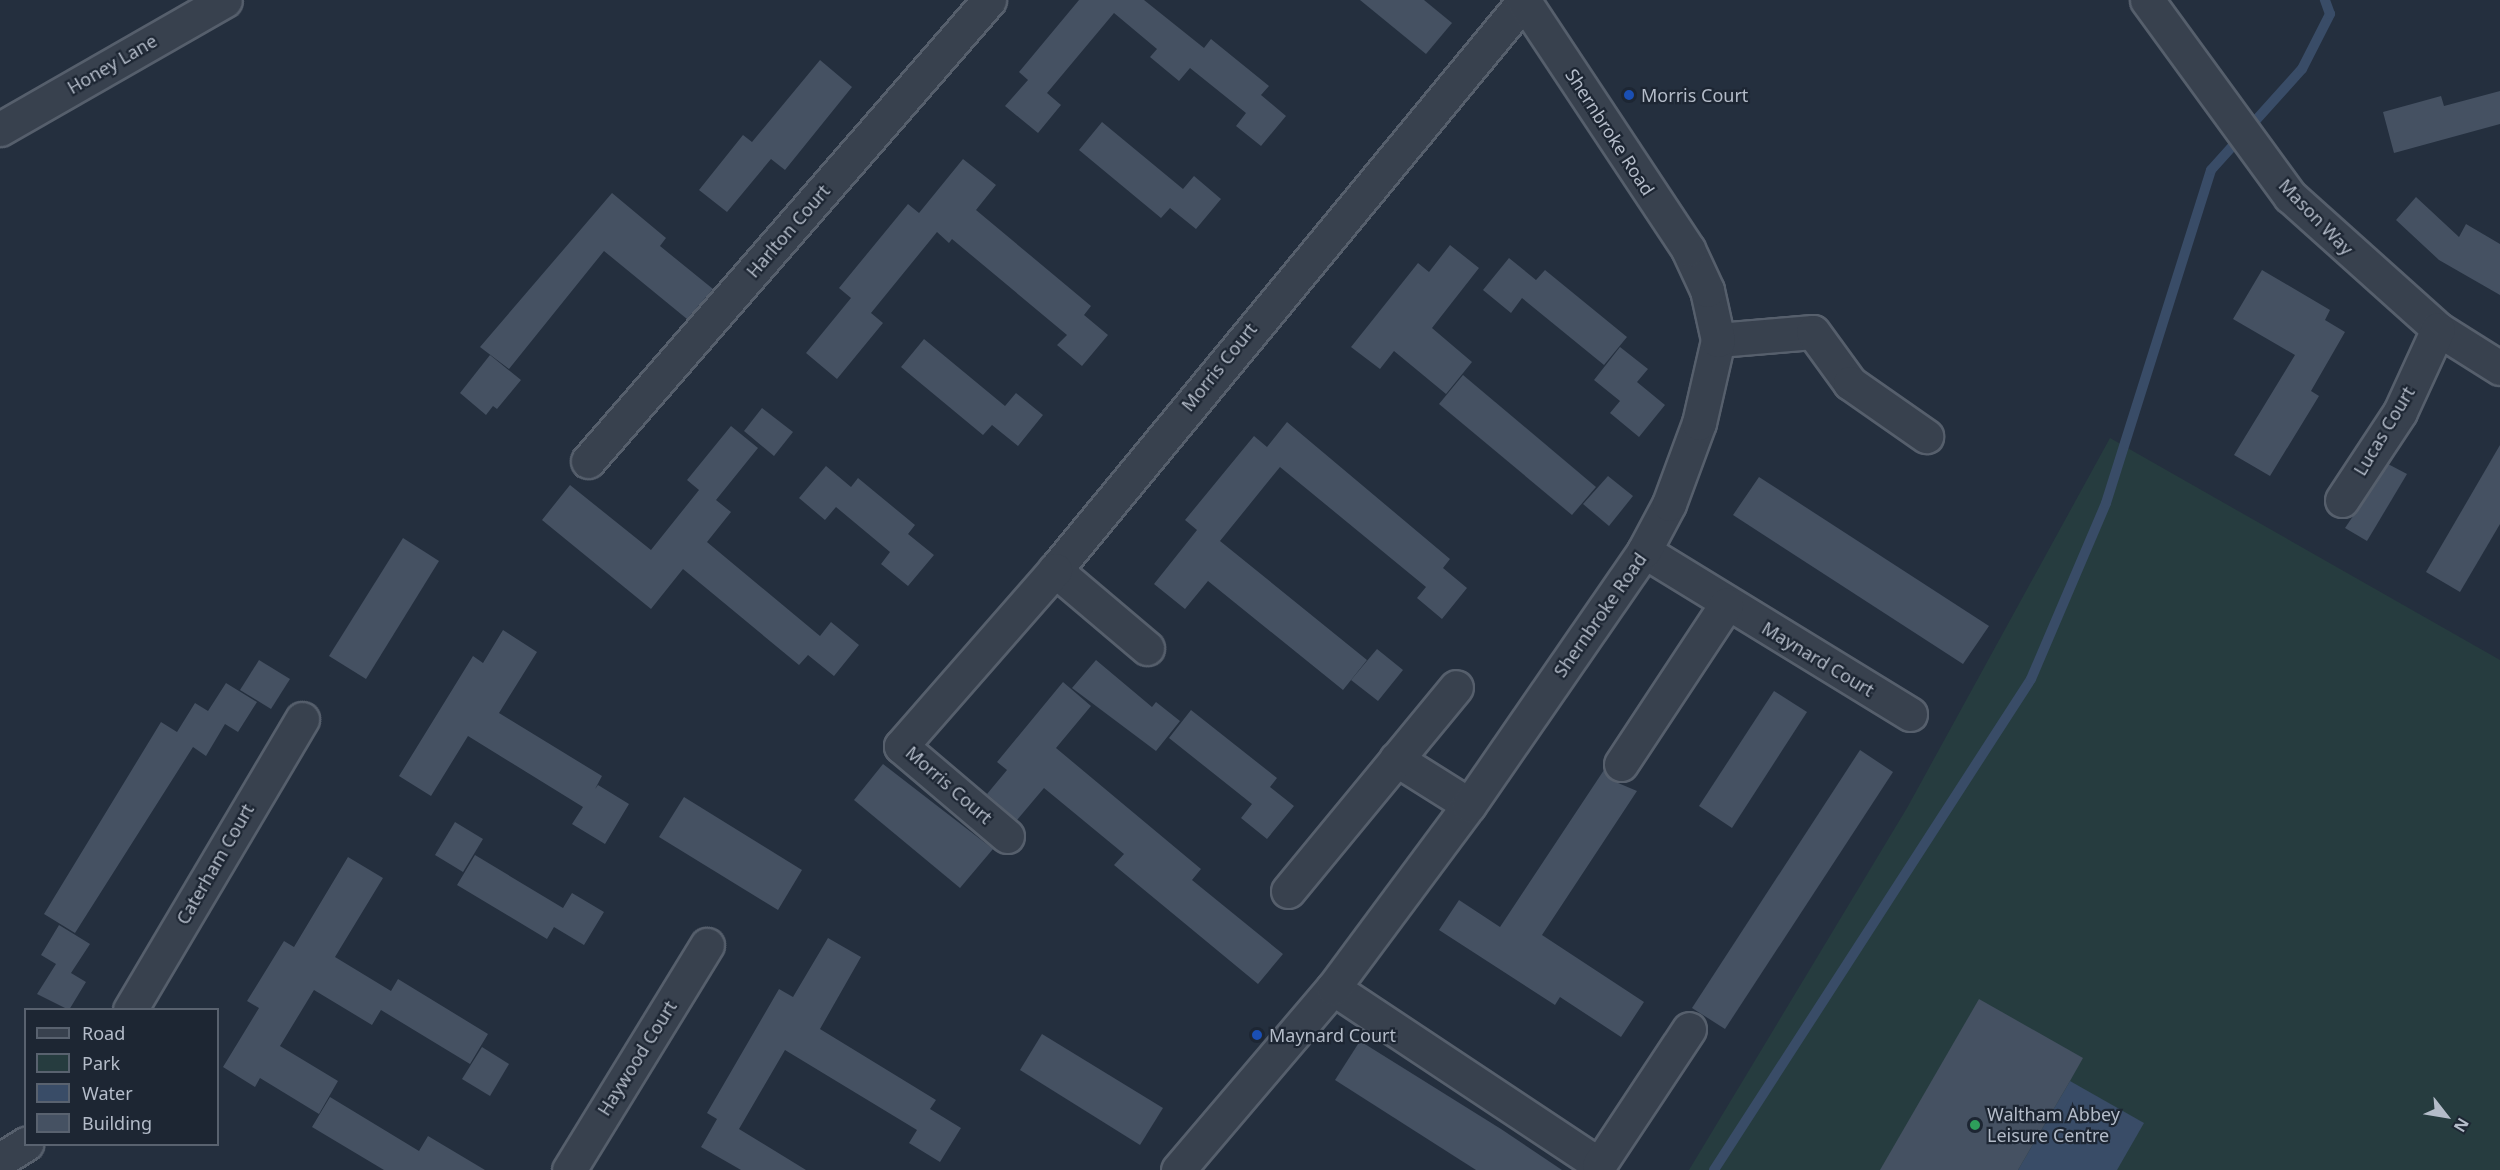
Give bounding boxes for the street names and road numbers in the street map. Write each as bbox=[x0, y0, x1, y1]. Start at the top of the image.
street label: Honey Lane bbox=[63, 30, 161, 98]
street label: Shernbroke Road bbox=[1561, 65, 1659, 199]
street label: Mason Way bbox=[2274, 174, 2358, 260]
street label: Harlton Court bbox=[742, 180, 834, 282]
street label: Morris Court bbox=[1177, 318, 1261, 416]
street label: Lucas Court bbox=[2349, 383, 2419, 479]
street label: Shernbroke Road bbox=[1549, 549, 1651, 681]
street label: Maynard Court bbox=[1758, 617, 1878, 701]
street label: Morris Court bbox=[901, 742, 997, 828]
street label: Caterham Court bbox=[172, 800, 258, 928]
street label: Haywood Court bbox=[593, 996, 681, 1120]

